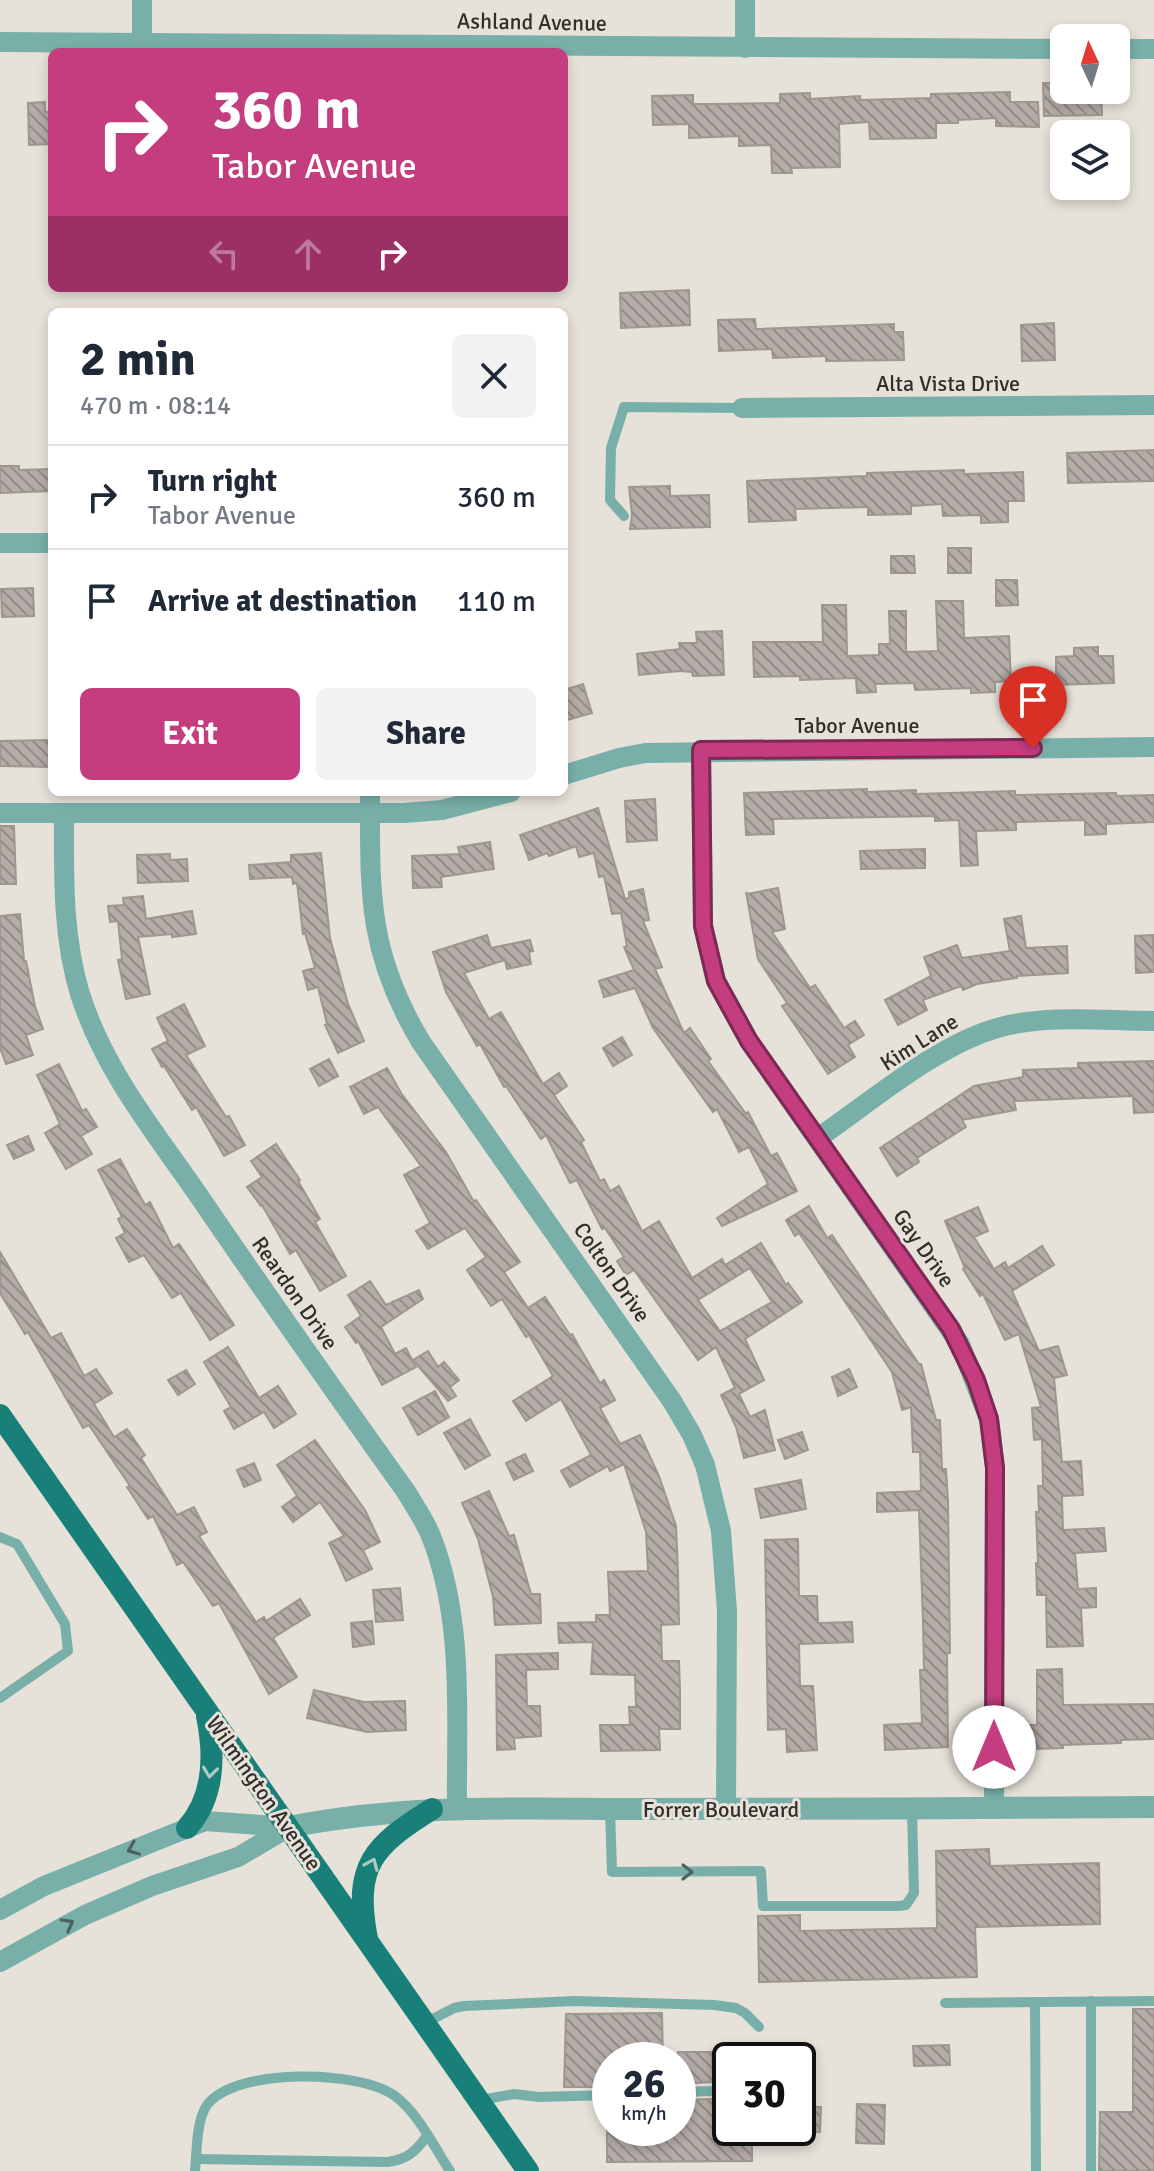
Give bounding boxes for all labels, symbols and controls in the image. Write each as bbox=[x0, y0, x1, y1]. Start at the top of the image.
street label: Ashland Avenue bbox=[457, 7, 607, 37]
north arrow bbox=[1050, 24, 1130, 104]
map controls bbox=[1050, 24, 1130, 200]
text: 360 m bbox=[212, 75, 360, 144]
icon: right bbox=[80, 80, 184, 184]
button: layers bbox=[1050, 120, 1130, 200]
text: Tabor Avenue bbox=[212, 144, 417, 189]
icon: left bbox=[202, 232, 246, 276]
icon: ahead bbox=[286, 232, 330, 276]
icon: right bbox=[370, 232, 414, 276]
text: 2 min bbox=[80, 330, 196, 389]
button: close bbox=[452, 334, 536, 418]
street label: Alta Vista Drive bbox=[876, 370, 1020, 397]
text: 470 m · 08:14 bbox=[80, 390, 231, 422]
text: Turn right bbox=[148, 463, 277, 500]
icon: right bbox=[80, 475, 124, 519]
text: 360 m bbox=[457, 479, 536, 516]
text: Tabor Avenue bbox=[148, 500, 296, 532]
icon: arrive bbox=[80, 579, 124, 623]
text: Arrive at destination bbox=[148, 583, 417, 620]
text: 110 m bbox=[457, 583, 536, 620]
pin bbox=[999, 666, 1067, 748]
icon: arrive bbox=[1011, 678, 1055, 722]
button: Exit bbox=[80, 688, 300, 780]
button: Share bbox=[316, 688, 536, 780]
street label: Tabor Avenue bbox=[794, 712, 920, 739]
street label: Kim Lane bbox=[875, 1008, 963, 1076]
street label: Gay Drive bbox=[887, 1204, 961, 1292]
street label: Colton Drive bbox=[568, 1217, 656, 1327]
street label: Reardon Drive bbox=[246, 1231, 344, 1355]
position arrow bbox=[952, 1705, 1036, 1789]
street label: Wilmington Avenue bbox=[201, 1710, 327, 1876]
one-way arrow bbox=[202, 1765, 219, 1779]
street label: Forrer Boulevard bbox=[643, 1796, 799, 1823]
one-way arrow bbox=[127, 1840, 141, 1856]
one-way arrow bbox=[362, 1857, 378, 1872]
one-way arrow bbox=[681, 1863, 694, 1881]
one-way arrow bbox=[59, 1918, 74, 1934]
speed limit sign: 30 bbox=[712, 2042, 816, 2146]
text: 26 bbox=[622, 2059, 666, 2109]
text: km/h bbox=[621, 2101, 667, 2126]

